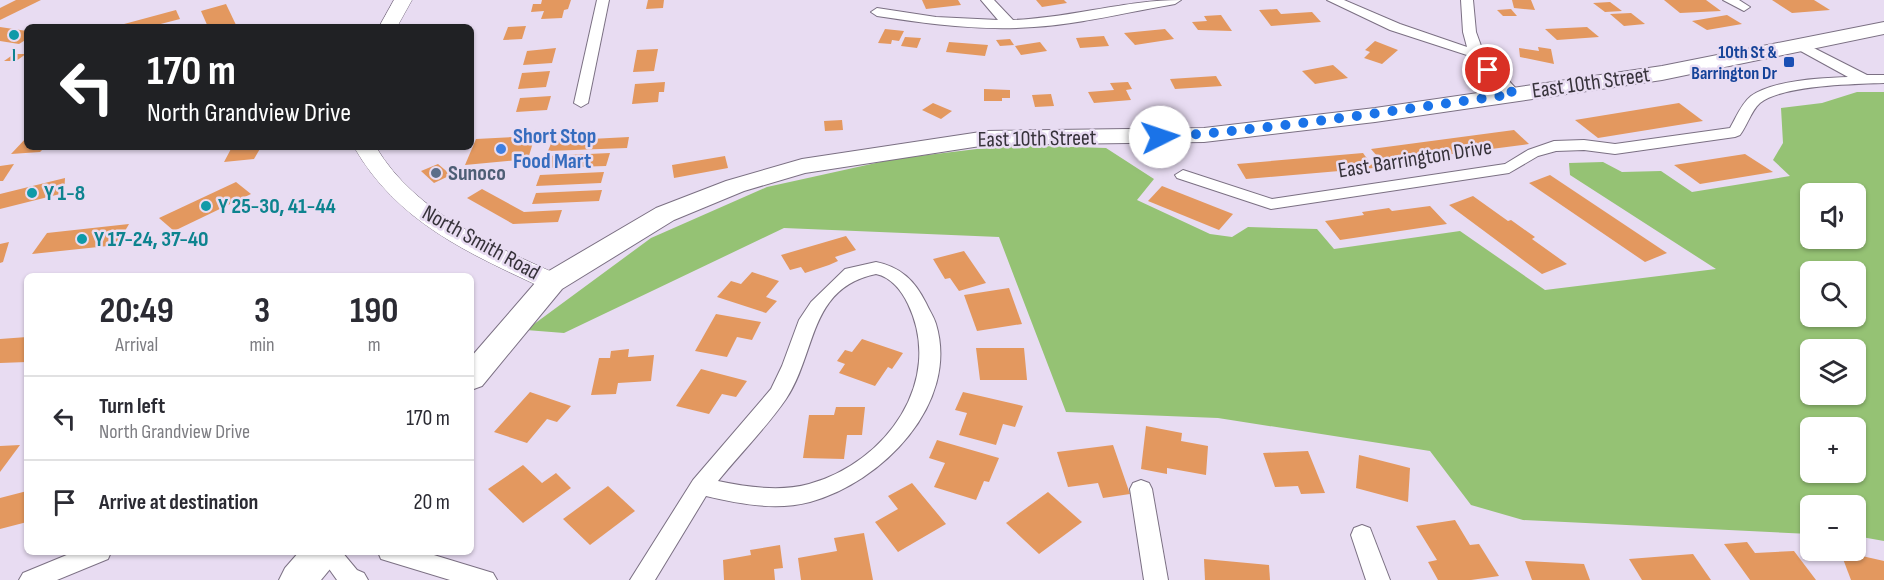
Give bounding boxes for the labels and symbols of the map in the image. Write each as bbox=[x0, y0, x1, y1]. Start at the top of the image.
marker: I bbox=[7, 28, 21, 42]
place label: 10th St & Barrington Dr bbox=[1691, 42, 1777, 84]
pin bbox=[1462, 44, 1513, 95]
place label: I bbox=[12, 45, 16, 66]
marker: 10th St & Barrington Dr bbox=[1782, 55, 1796, 69]
street label: East 10th Street bbox=[1530, 61, 1652, 105]
position arrow bbox=[1128, 105, 1192, 169]
place label: Short Stop Food Mart bbox=[513, 123, 596, 175]
street label: East 10th Street bbox=[977, 124, 1097, 154]
street label: East Barrington Drive bbox=[1336, 134, 1494, 184]
marker: Short Stop Food Mart bbox=[494, 142, 508, 156]
place label: Sunoco bbox=[448, 160, 506, 187]
marker: Sunoco bbox=[429, 166, 443, 180]
place label: Y 1-8 bbox=[44, 180, 85, 207]
marker: Y 1-8 bbox=[25, 186, 39, 200]
place label: Y 25-30, 41-44 bbox=[218, 193, 336, 220]
marker: Y 25-30, 41-44 bbox=[199, 199, 213, 213]
street label: North Smith Road bbox=[417, 200, 545, 286]
place label: Y 17-24, 37-40 bbox=[94, 226, 209, 253]
marker: Y 17-24, 37-40 bbox=[75, 232, 89, 246]

